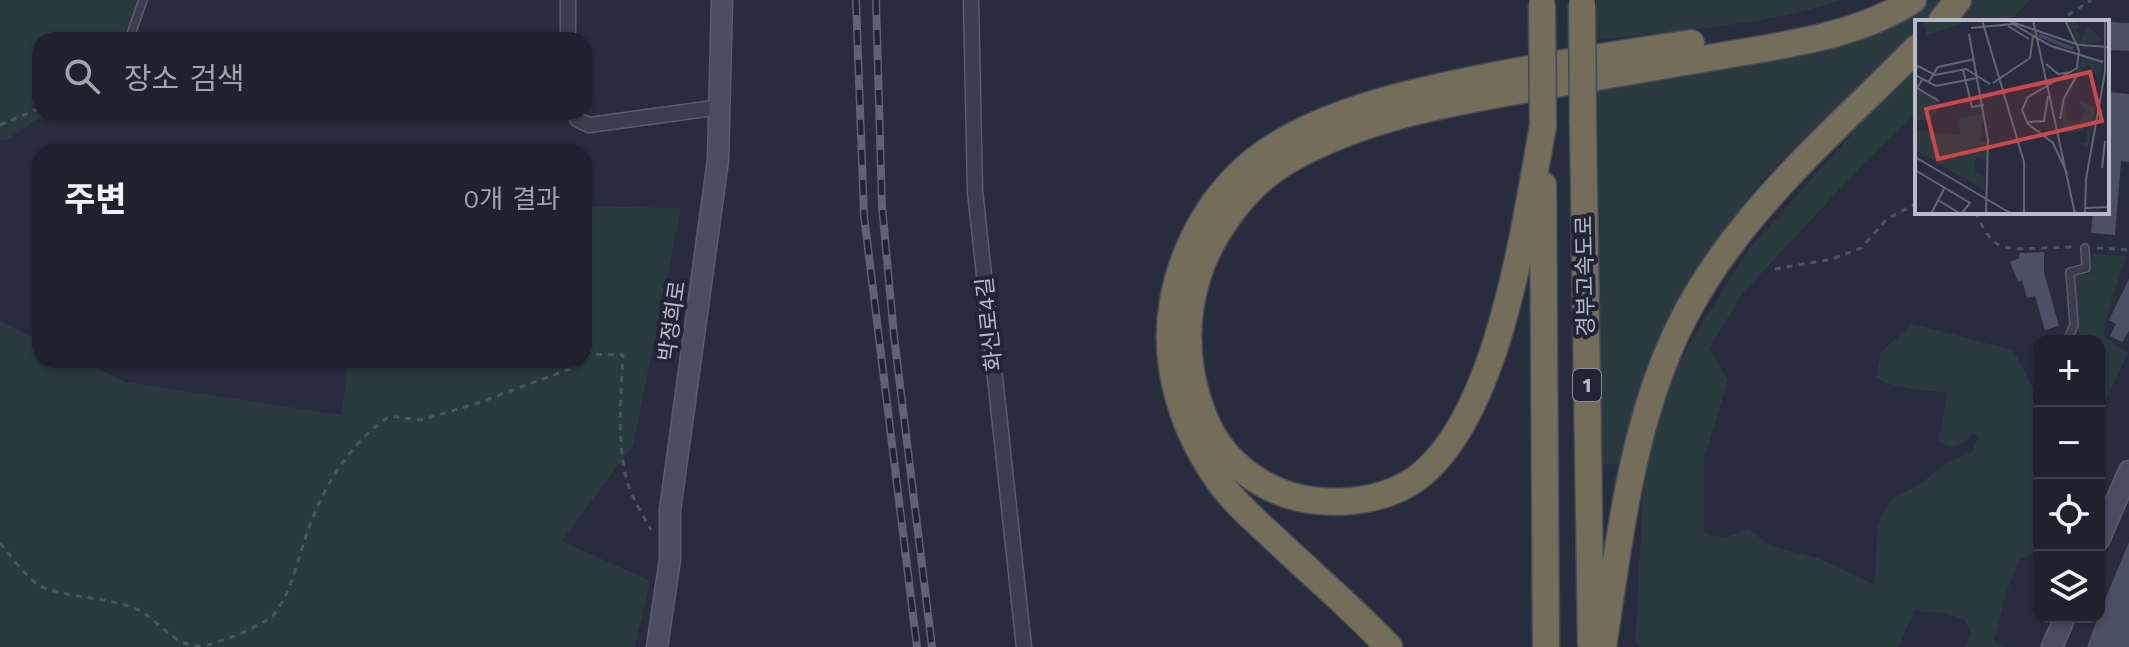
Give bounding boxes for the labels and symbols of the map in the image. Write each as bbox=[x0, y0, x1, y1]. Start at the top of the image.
inset map bbox=[1915, 20, 2109, 214]
street label: 경부고속도로 bbox=[1571, 215, 1599, 337]
street label: 화신로4길 bbox=[972, 276, 1006, 372]
street label: 박정희로 bbox=[654, 279, 690, 363]
road number: 1 bbox=[1573, 369, 1601, 401]

